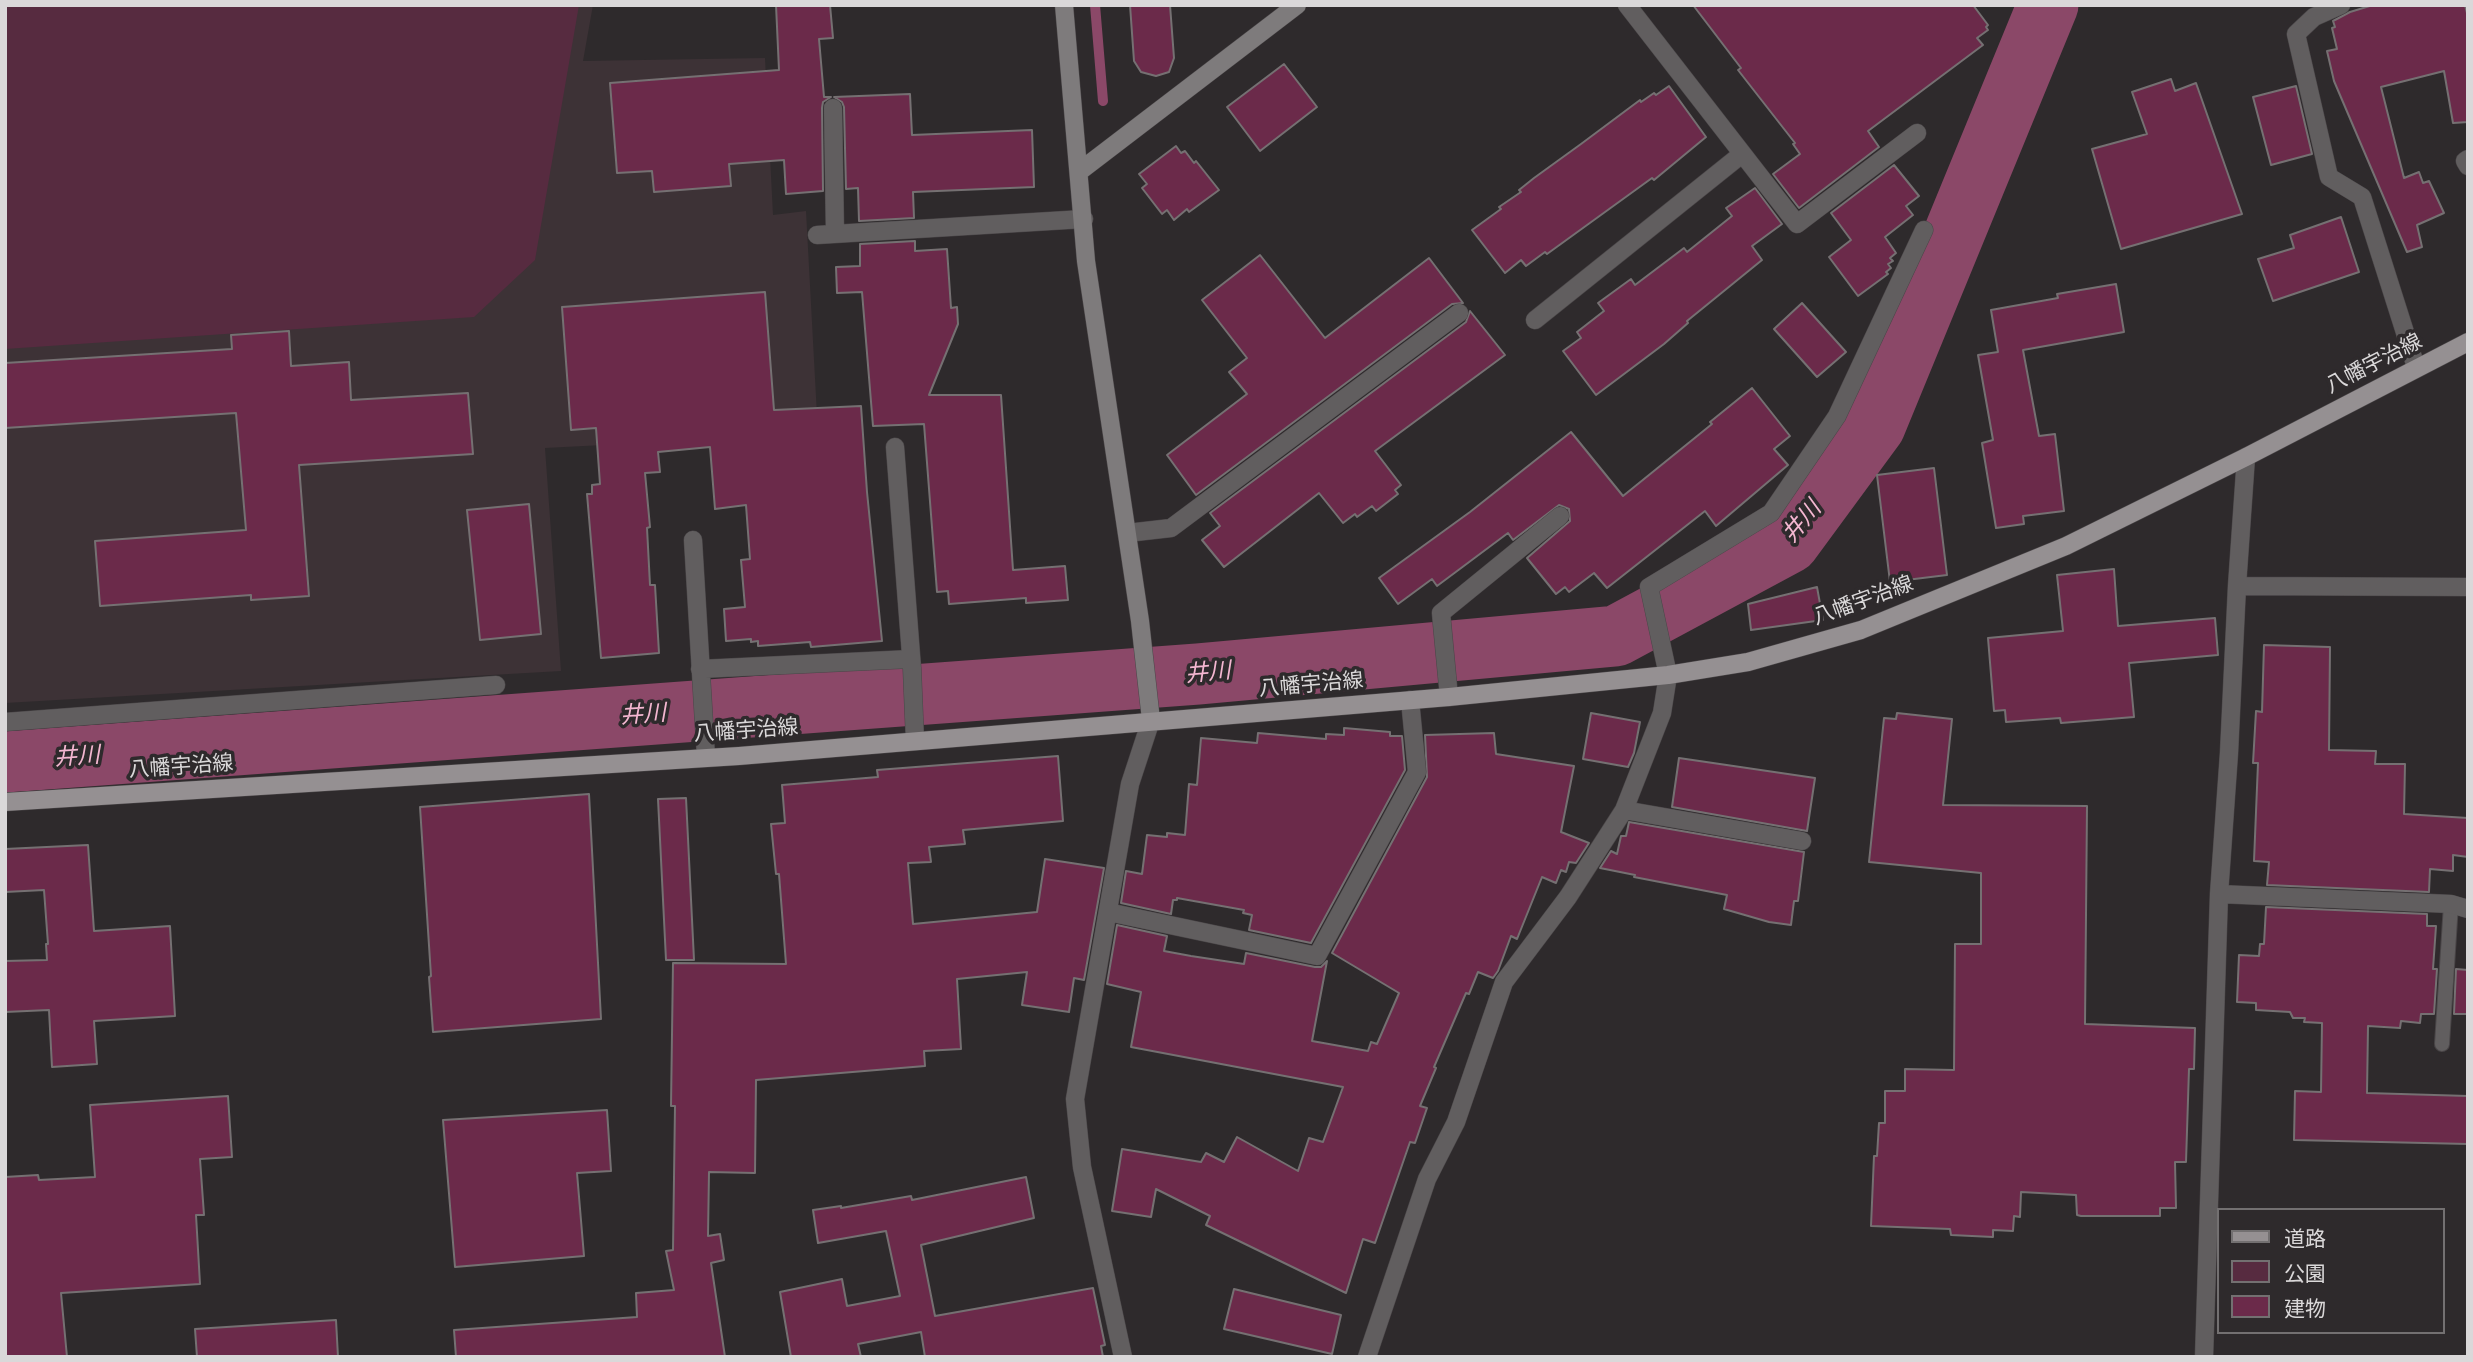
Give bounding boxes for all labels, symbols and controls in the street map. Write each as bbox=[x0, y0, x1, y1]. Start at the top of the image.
street label: 八幡宇治線 bbox=[2322, 329, 2426, 399]
water label: 井川 bbox=[1777, 496, 1827, 548]
street label: 八幡宇治線 bbox=[1809, 571, 1917, 631]
water label: 井川 bbox=[1184, 657, 1232, 689]
street label: 八幡宇治線 bbox=[1258, 668, 1364, 702]
water label: 井川 bbox=[619, 700, 667, 730]
street label: 八幡宇治線 bbox=[693, 715, 799, 747]
water label: 井川 bbox=[53, 742, 101, 772]
street label: 八幡宇治線 bbox=[128, 751, 234, 783]
legend bbox=[2218, 1208, 2445, 1334]
text: 道路 bbox=[2284, 1224, 2326, 1252]
text: 公園 bbox=[2284, 1259, 2326, 1287]
text: 建物 bbox=[2284, 1294, 2326, 1322]

